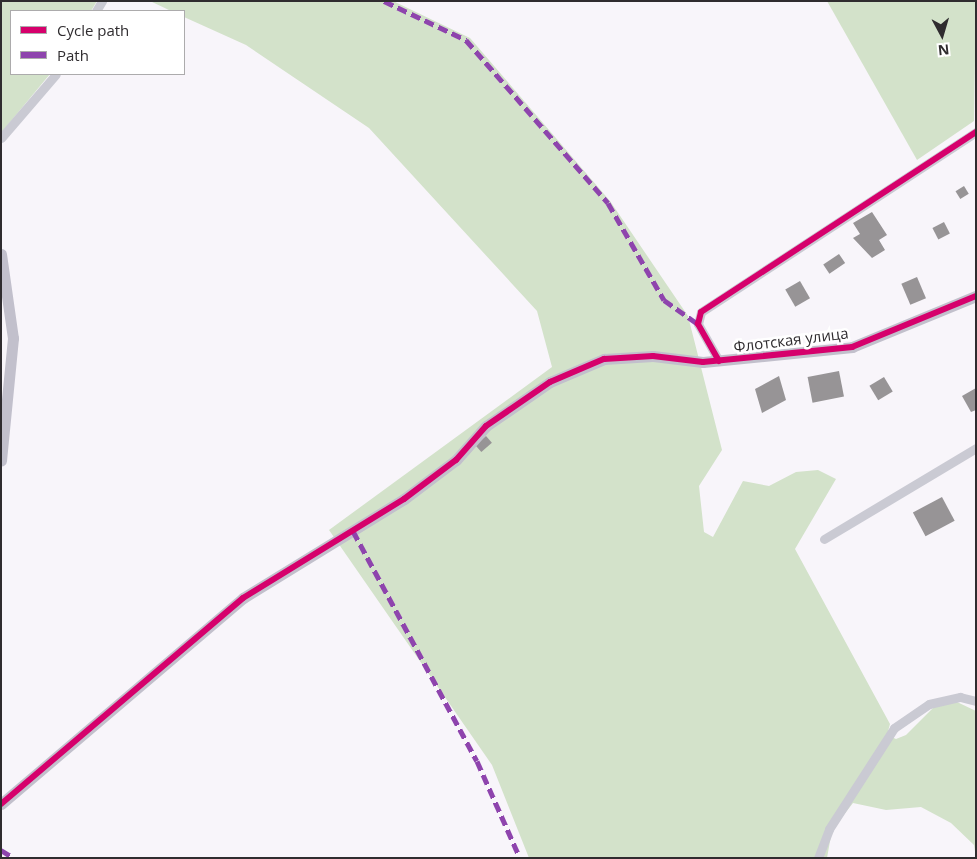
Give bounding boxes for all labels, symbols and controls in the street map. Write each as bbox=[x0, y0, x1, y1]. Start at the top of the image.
legend bbox=[10, 10, 185, 75]
north arrow bbox=[917, 10, 967, 60]
text: Cycle path bbox=[57, 20, 129, 40]
text: N bbox=[937, 40, 950, 60]
text: Path bbox=[57, 45, 89, 65]
street label: Флотская улица bbox=[733, 324, 849, 356]

